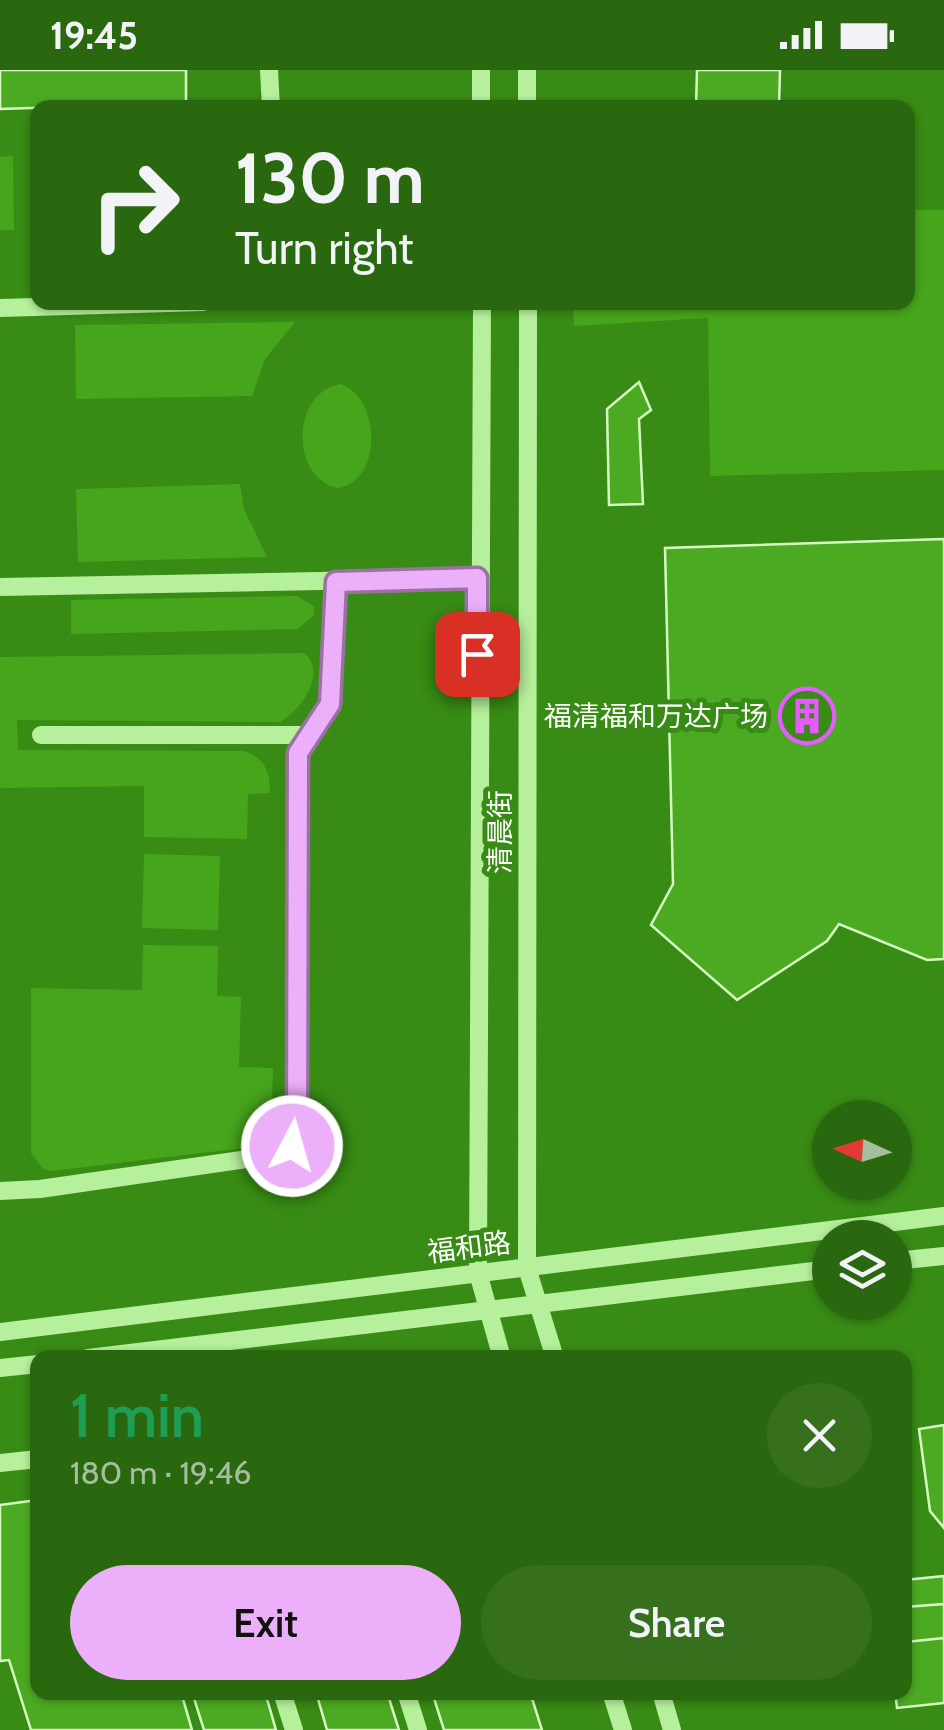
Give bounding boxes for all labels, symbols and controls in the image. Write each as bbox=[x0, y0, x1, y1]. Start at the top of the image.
text: 19:45 bbox=[50, 12, 138, 59]
text: 130 m bbox=[235, 135, 425, 221]
icon: right bbox=[70, 140, 200, 270]
text: Turn right bbox=[235, 221, 414, 275]
pin bbox=[435, 612, 520, 697]
icon: arrive bbox=[450, 627, 505, 682]
building icon: 福清福和万达广场 bbox=[777, 686, 837, 746]
place label: 福清福和万达广场 bbox=[544, 699, 768, 733]
street label: 清晨街 bbox=[483, 790, 517, 874]
position arrow bbox=[240, 1094, 344, 1198]
north arrow bbox=[812, 1100, 912, 1200]
map controls bbox=[812, 1100, 912, 1320]
button: layers bbox=[812, 1220, 912, 1320]
street label: 福和路 bbox=[425, 1225, 513, 1269]
text: 1 min bbox=[70, 1379, 204, 1452]
button: close bbox=[767, 1383, 872, 1488]
text: 180 m · 19:46 bbox=[70, 1453, 251, 1492]
button: Exit bbox=[70, 1565, 461, 1680]
button: Share bbox=[481, 1565, 872, 1680]

